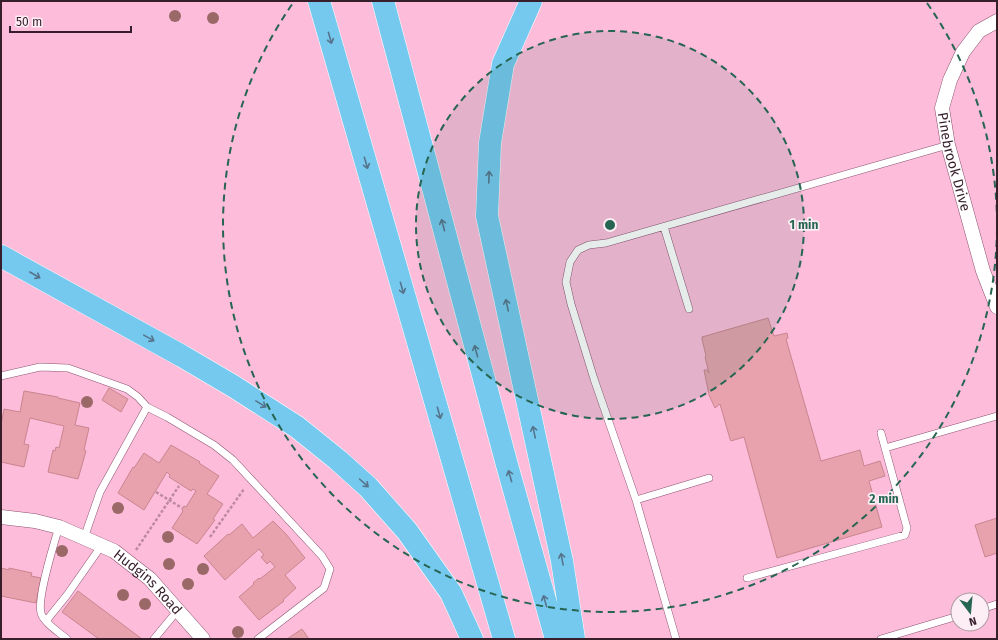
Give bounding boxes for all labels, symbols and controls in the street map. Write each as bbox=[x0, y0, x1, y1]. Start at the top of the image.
scale bar bbox=[10, 8, 131, 34]
text: 50 m bbox=[16, 15, 42, 29]
one-way arrow bbox=[327, 32, 334, 45]
street label: Pinebrook Drive bbox=[934, 111, 974, 213]
one-way arrow bbox=[363, 157, 370, 170]
one-way arrow bbox=[485, 171, 492, 184]
centre of rings bbox=[603, 218, 617, 232]
text: 1 min bbox=[790, 218, 818, 232]
one-way arrow bbox=[439, 219, 446, 232]
one-way arrow bbox=[29, 272, 41, 279]
one-way arrow bbox=[399, 281, 406, 294]
one-way arrow bbox=[503, 299, 511, 312]
one-way arrow bbox=[143, 335, 155, 342]
one-way arrow bbox=[472, 344, 480, 357]
one-way arrow bbox=[255, 400, 267, 408]
one-way arrow bbox=[435, 406, 443, 419]
one-way arrow bbox=[530, 426, 538, 439]
one-way arrow bbox=[506, 470, 513, 483]
one-way arrow bbox=[358, 478, 368, 487]
text: 2 min bbox=[869, 492, 899, 506]
street label: Hudgins Road bbox=[110, 546, 186, 618]
one-way arrow bbox=[557, 553, 565, 566]
north arrow bbox=[950, 592, 990, 632]
one-way arrow bbox=[541, 595, 548, 608]
text: N bbox=[967, 614, 978, 628]

